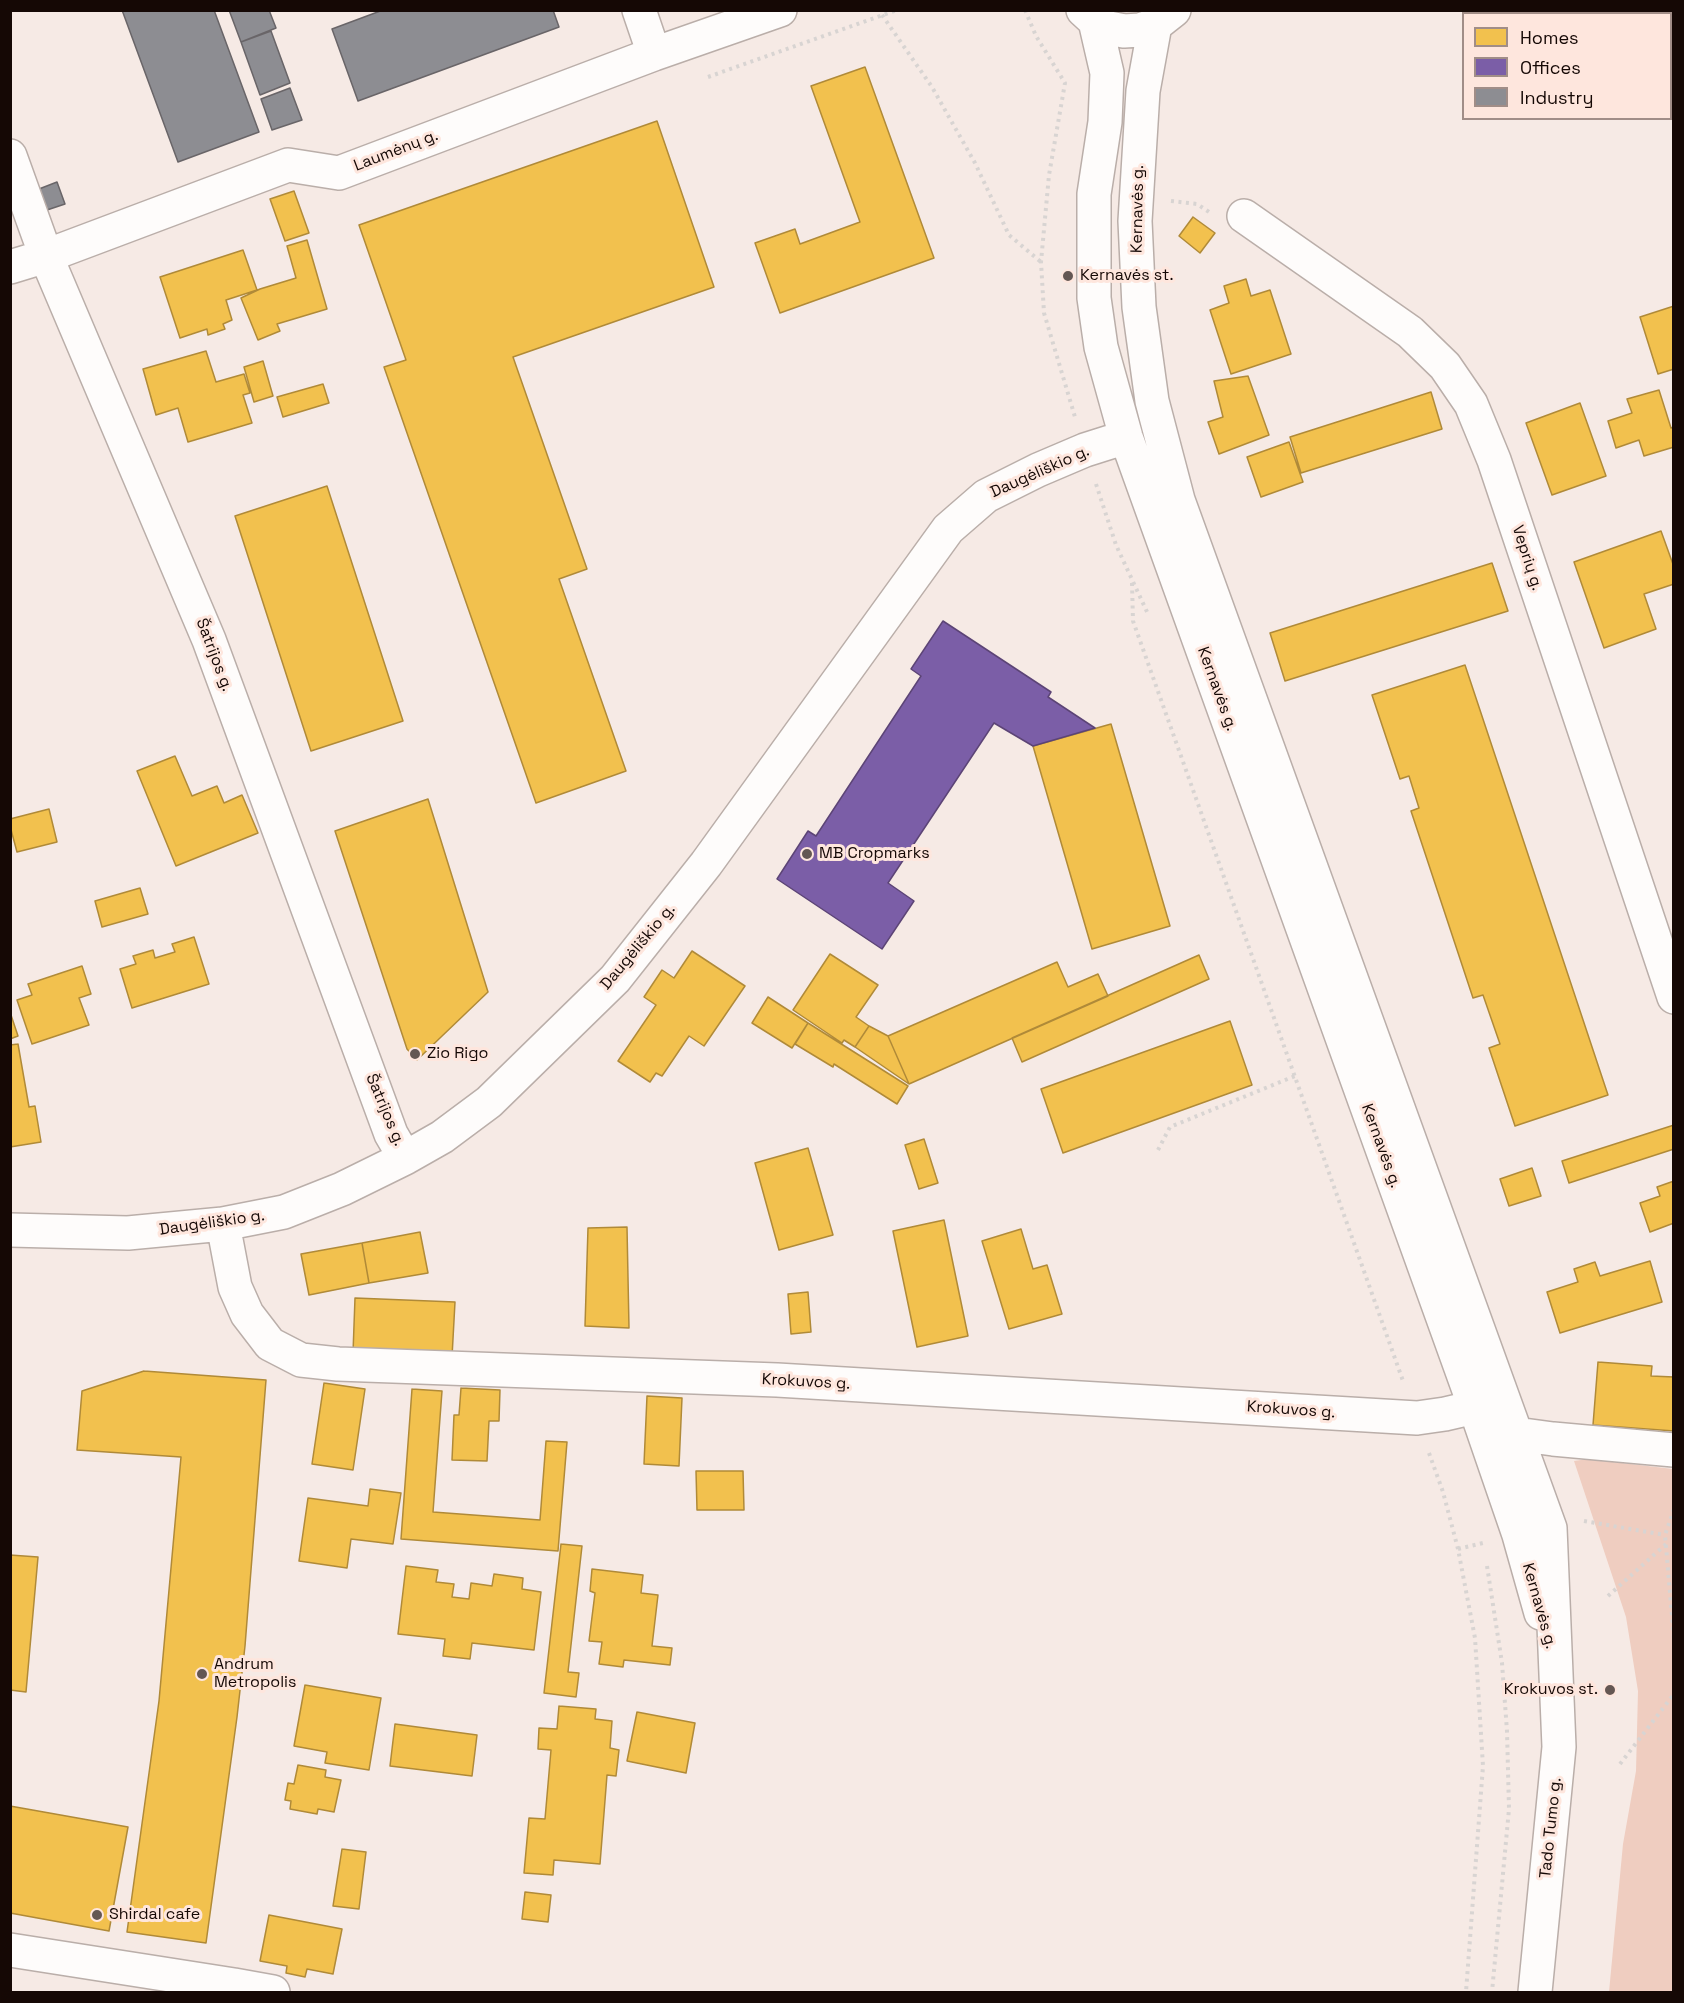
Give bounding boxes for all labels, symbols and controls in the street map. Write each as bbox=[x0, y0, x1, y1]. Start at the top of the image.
legend bbox=[1462, 12, 1672, 120]
text: Homes bbox=[1520, 26, 1579, 49]
text: Offices bbox=[1520, 56, 1581, 79]
text: Industry bbox=[1520, 86, 1593, 109]
street label: Laumėnų g. bbox=[351, 126, 441, 176]
street label: Kernavės g. bbox=[1128, 165, 1148, 253]
place label: Kernavės st. bbox=[1080, 266, 1173, 286]
marker: Kernavės st. bbox=[1061, 269, 1075, 283]
street label: Daugėliškio g. bbox=[988, 442, 1092, 502]
street label: Veprių g. bbox=[1507, 523, 1547, 593]
street label: Šatrijos g. bbox=[191, 616, 237, 694]
street label: Kernavės g. bbox=[1193, 644, 1241, 734]
place label: MB Cropmarks bbox=[819, 844, 930, 864]
marker: MB Cropmarks bbox=[800, 847, 814, 861]
street label: Daugėliškio g. bbox=[596, 900, 680, 994]
place label: Zio Rigo bbox=[427, 1044, 488, 1064]
marker: Zio Rigo bbox=[408, 1047, 422, 1061]
street label: Šatrijos g. bbox=[361, 1071, 409, 1149]
street label: Kernavės g. bbox=[1357, 1101, 1405, 1191]
street label: Daugėliškio g. bbox=[158, 1206, 266, 1240]
street label: Krokuvos g. bbox=[761, 1370, 851, 1394]
street label: Krokuvos g. bbox=[1246, 1397, 1336, 1423]
street label: Kernavės g. bbox=[1518, 1561, 1560, 1651]
place label: Andrum Metropolis bbox=[214, 1655, 296, 1693]
marker: Andrum Metropolis bbox=[195, 1667, 209, 1681]
place label: Krokuvos st. bbox=[1504, 1680, 1598, 1700]
marker: Krokuvos st. bbox=[1603, 1683, 1617, 1697]
street label: Tado Tumo g. bbox=[1536, 1777, 1566, 1879]
place label: Shirdal cafe bbox=[109, 1905, 200, 1925]
marker: Shirdal cafe bbox=[90, 1908, 104, 1922]

